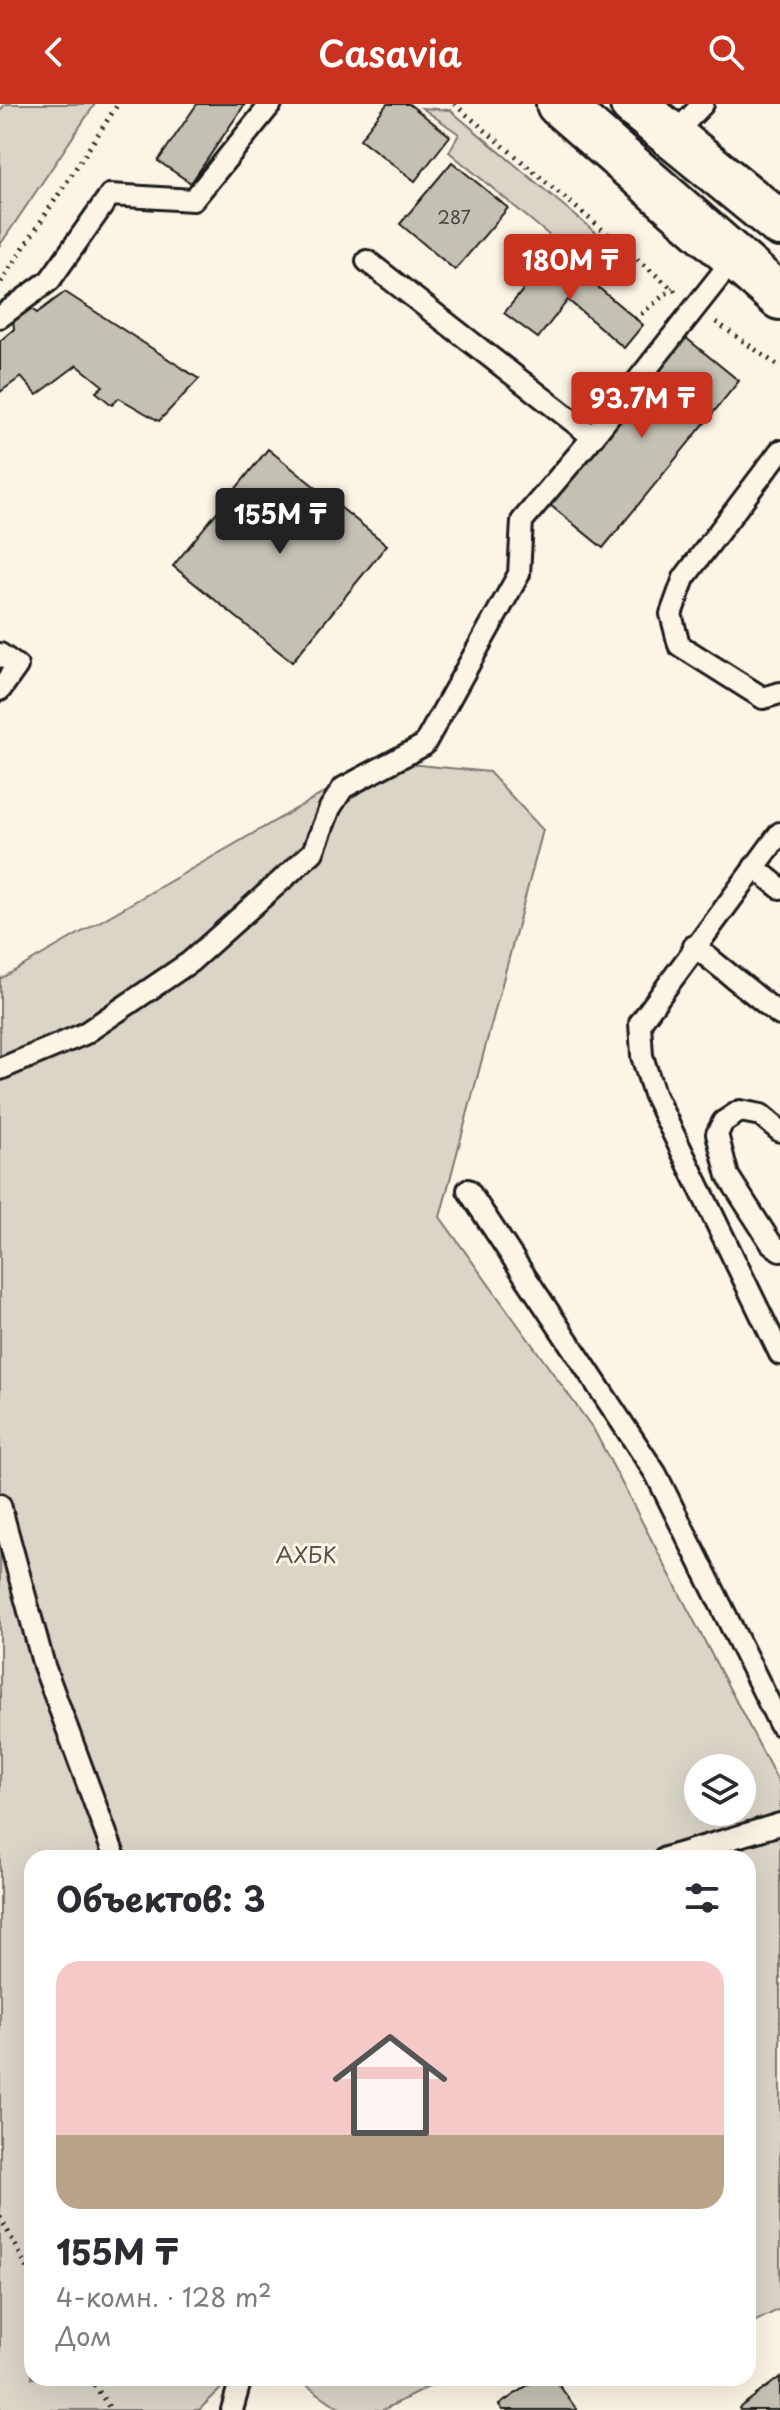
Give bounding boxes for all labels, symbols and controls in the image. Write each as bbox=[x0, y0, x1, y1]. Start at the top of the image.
text: Casavia bbox=[318, 25, 462, 79]
icon: back bbox=[32, 30, 76, 74]
icon: search bbox=[704, 30, 748, 74]
house number: 287 bbox=[437, 203, 471, 230]
pin: 180M ₸ bbox=[505, 234, 635, 302]
text: 180M ₸ bbox=[522, 240, 618, 279]
pin: 93.7M ₸ bbox=[568, 372, 716, 440]
text: 93.7M ₸ bbox=[589, 378, 695, 417]
pin: 155M ₸ bbox=[215, 488, 345, 556]
text: 155M ₸ bbox=[233, 494, 327, 533]
park label: АХБК bbox=[275, 1537, 337, 1570]
map controls bbox=[684, 1754, 756, 1826]
button: layers bbox=[684, 1754, 756, 1826]
text: Объектов: 3 bbox=[56, 1872, 266, 1924]
icon: filters bbox=[680, 1876, 724, 1920]
icon: home bbox=[318, 2013, 462, 2157]
text: 155M ₸ bbox=[56, 2225, 178, 2277]
text: 4-комн. · 128 m² bbox=[56, 2277, 272, 2316]
text: Дом bbox=[56, 2316, 112, 2355]

